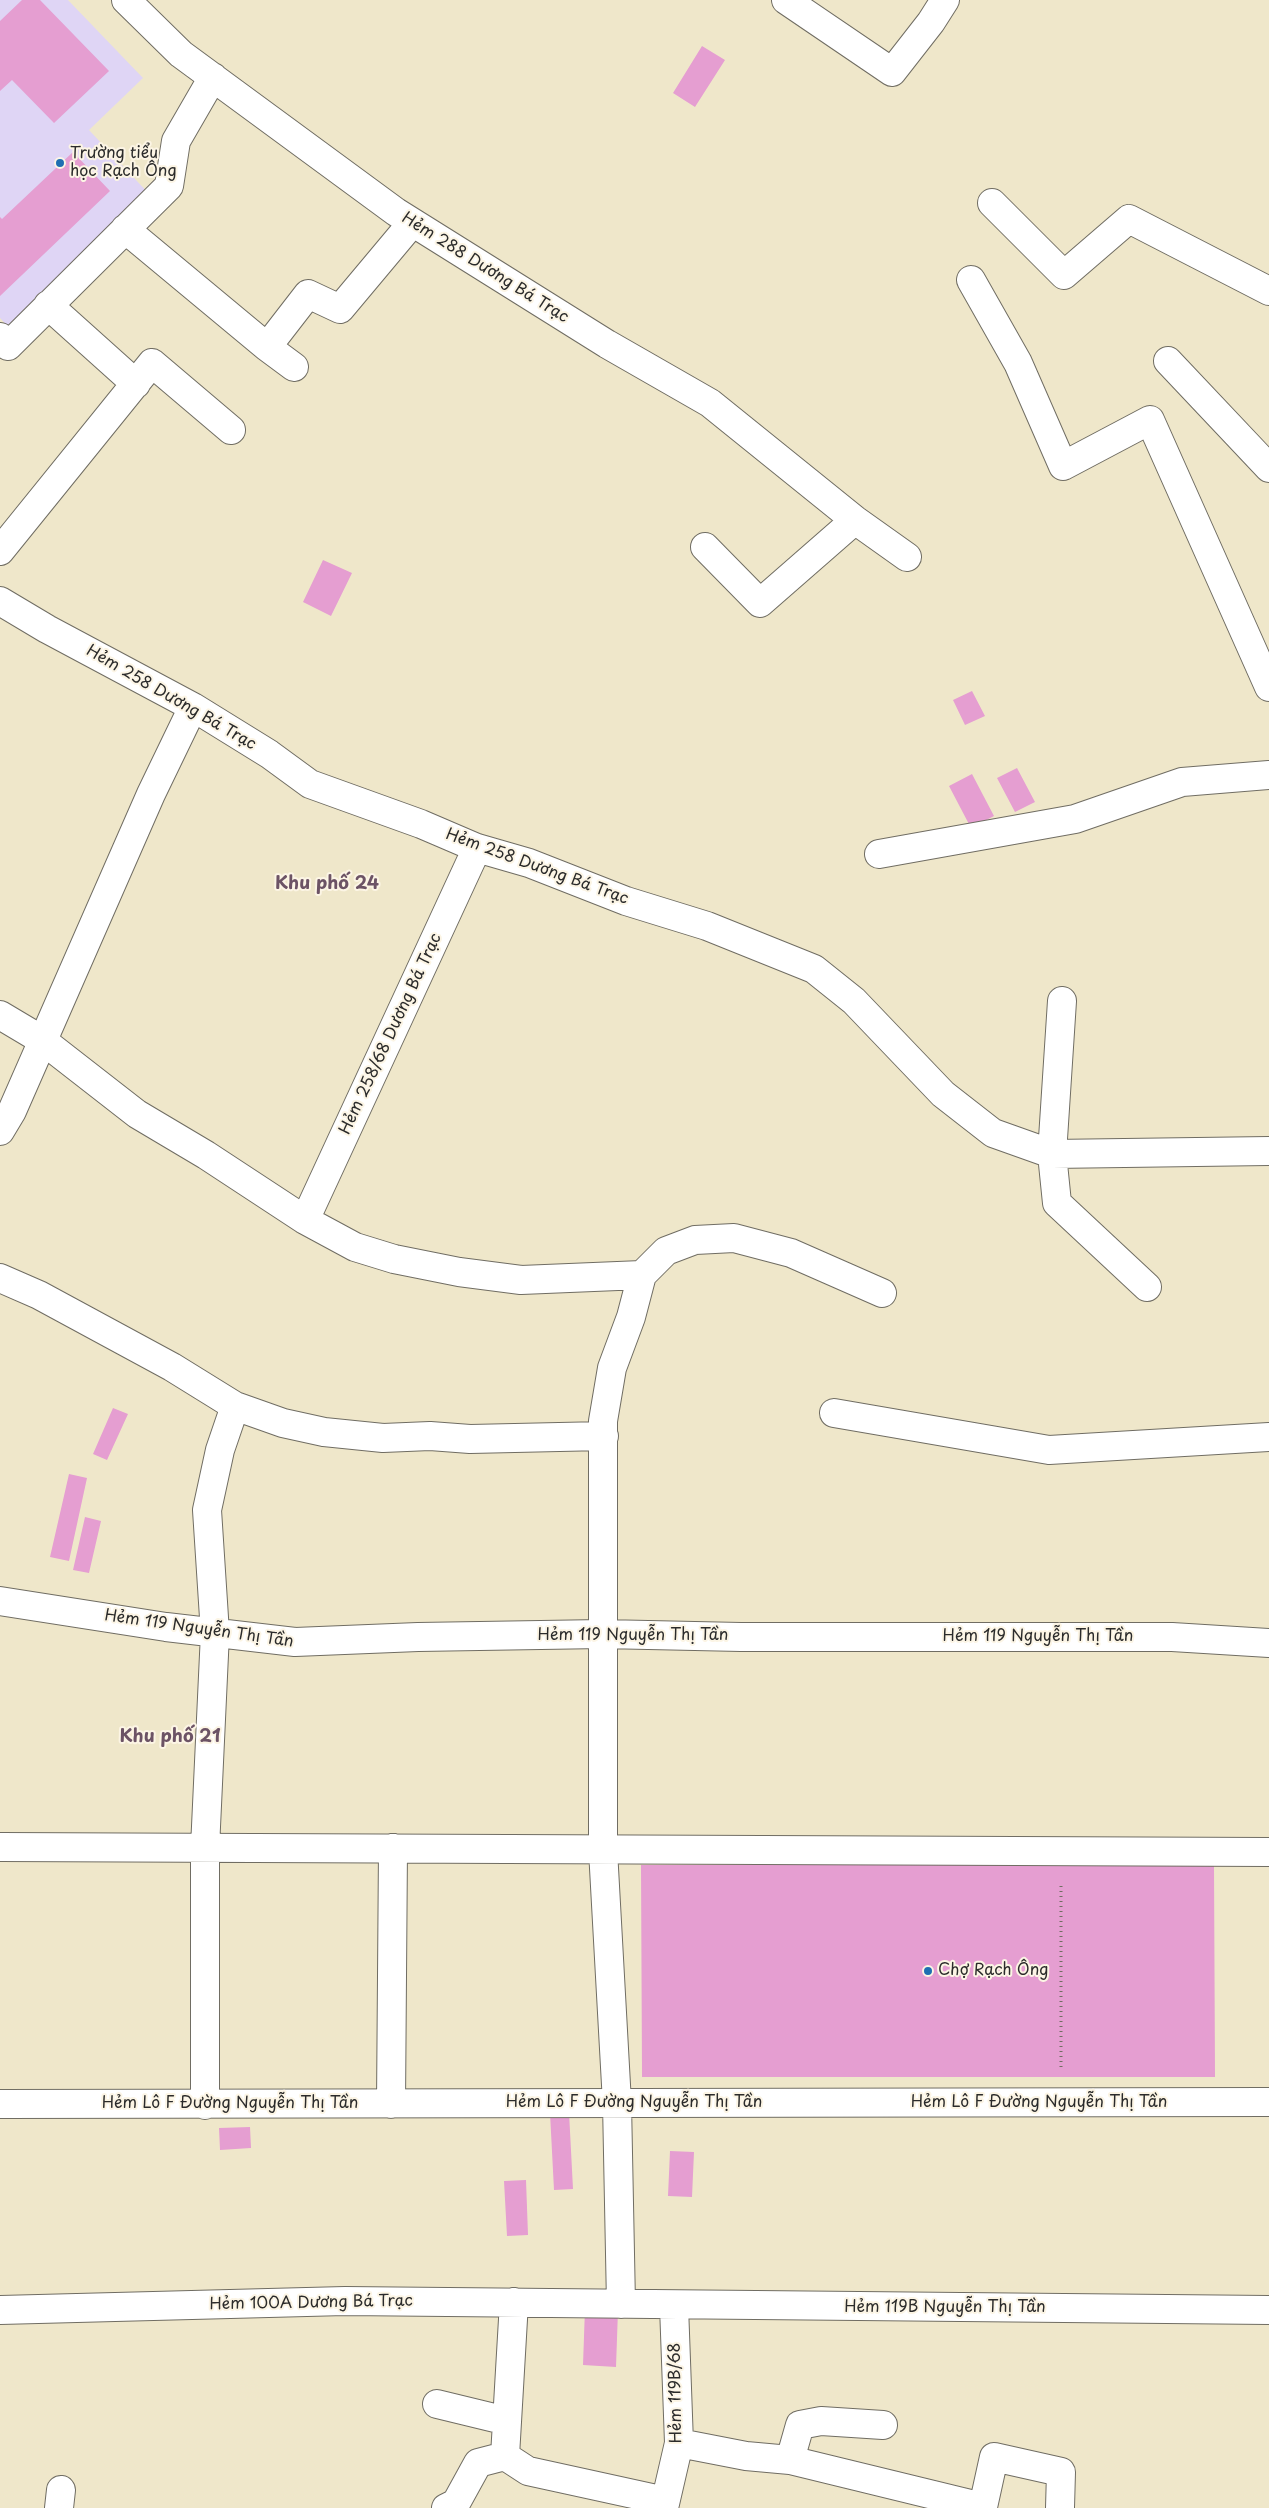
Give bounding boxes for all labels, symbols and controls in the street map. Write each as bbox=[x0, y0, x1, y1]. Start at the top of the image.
place label: Trường tiểu học Rạch Ông bbox=[70, 144, 177, 182]
marker: Trường tiểu học Rạch Ông bbox=[54, 157, 66, 169]
street label: Hẻm 288 Dương Bá Trạc bbox=[398, 209, 572, 327]
street label: Hẻm 258 Dương Bá Trạc bbox=[83, 641, 259, 755]
street label: Hẻm 258 Dương Bá Trạc bbox=[443, 825, 631, 909]
district label: Khu phố 24 bbox=[275, 873, 379, 895]
street label: Hẻm 258/68 Dương Bá Trạc bbox=[336, 930, 446, 1138]
street label: Hẻm 119 Nguyễn Thị Tần bbox=[103, 1606, 295, 1652]
street label: Hẻm 119 Nguyễn Thị Tần bbox=[538, 1626, 728, 1646]
street label: Hẻm 119 Nguyễn Thị Tần bbox=[943, 1627, 1133, 1647]
district label: Khu phố 21 bbox=[119, 1726, 221, 1748]
place label: Chợ Rạch Ông bbox=[938, 1961, 1048, 1981]
marker: Chợ Rạch Ông bbox=[922, 1965, 934, 1977]
street label: Hẻm Lô F Đường Nguyễn Thị Tần bbox=[506, 2093, 762, 2113]
street label: Hẻm Lô F Đường Nguyễn Thị Tần bbox=[911, 2093, 1167, 2113]
street label: Hẻm Lô F Đường Nguyễn Thị Tần bbox=[102, 2094, 358, 2114]
street label: Hẻm 100A Dương Bá Trạc bbox=[209, 2292, 413, 2314]
street label: Hẻm 119B Nguyễn Thị Tần bbox=[844, 2298, 1046, 2318]
street label: Hẻm 119B/68 bbox=[666, 2342, 686, 2444]

